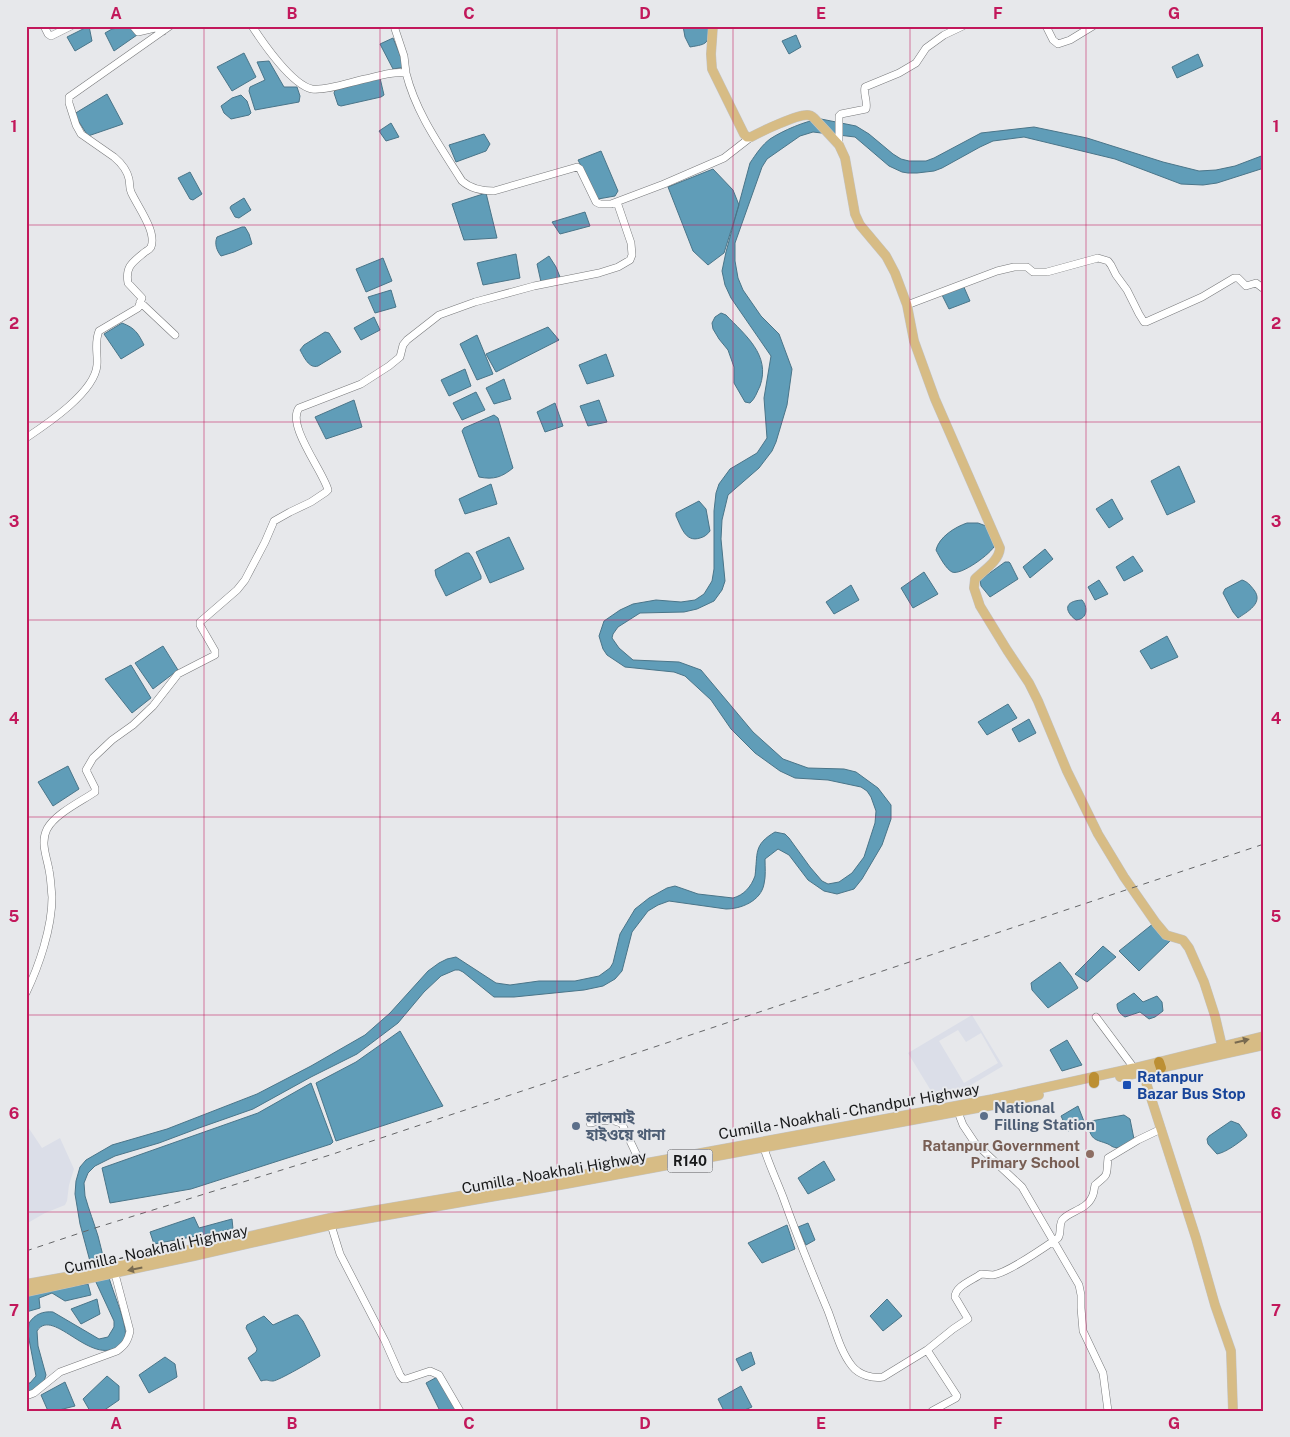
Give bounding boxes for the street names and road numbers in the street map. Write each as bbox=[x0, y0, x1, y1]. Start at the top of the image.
street label: Cumilla - Noakhali - Chandpur Highway bbox=[717, 1080, 981, 1142]
street label: Cumilla - Noakhali Highway bbox=[460, 1147, 648, 1197]
road number: R140 bbox=[668, 1150, 712, 1172]
street label: Cumilla - Noakhali Highway bbox=[63, 1221, 249, 1277]

